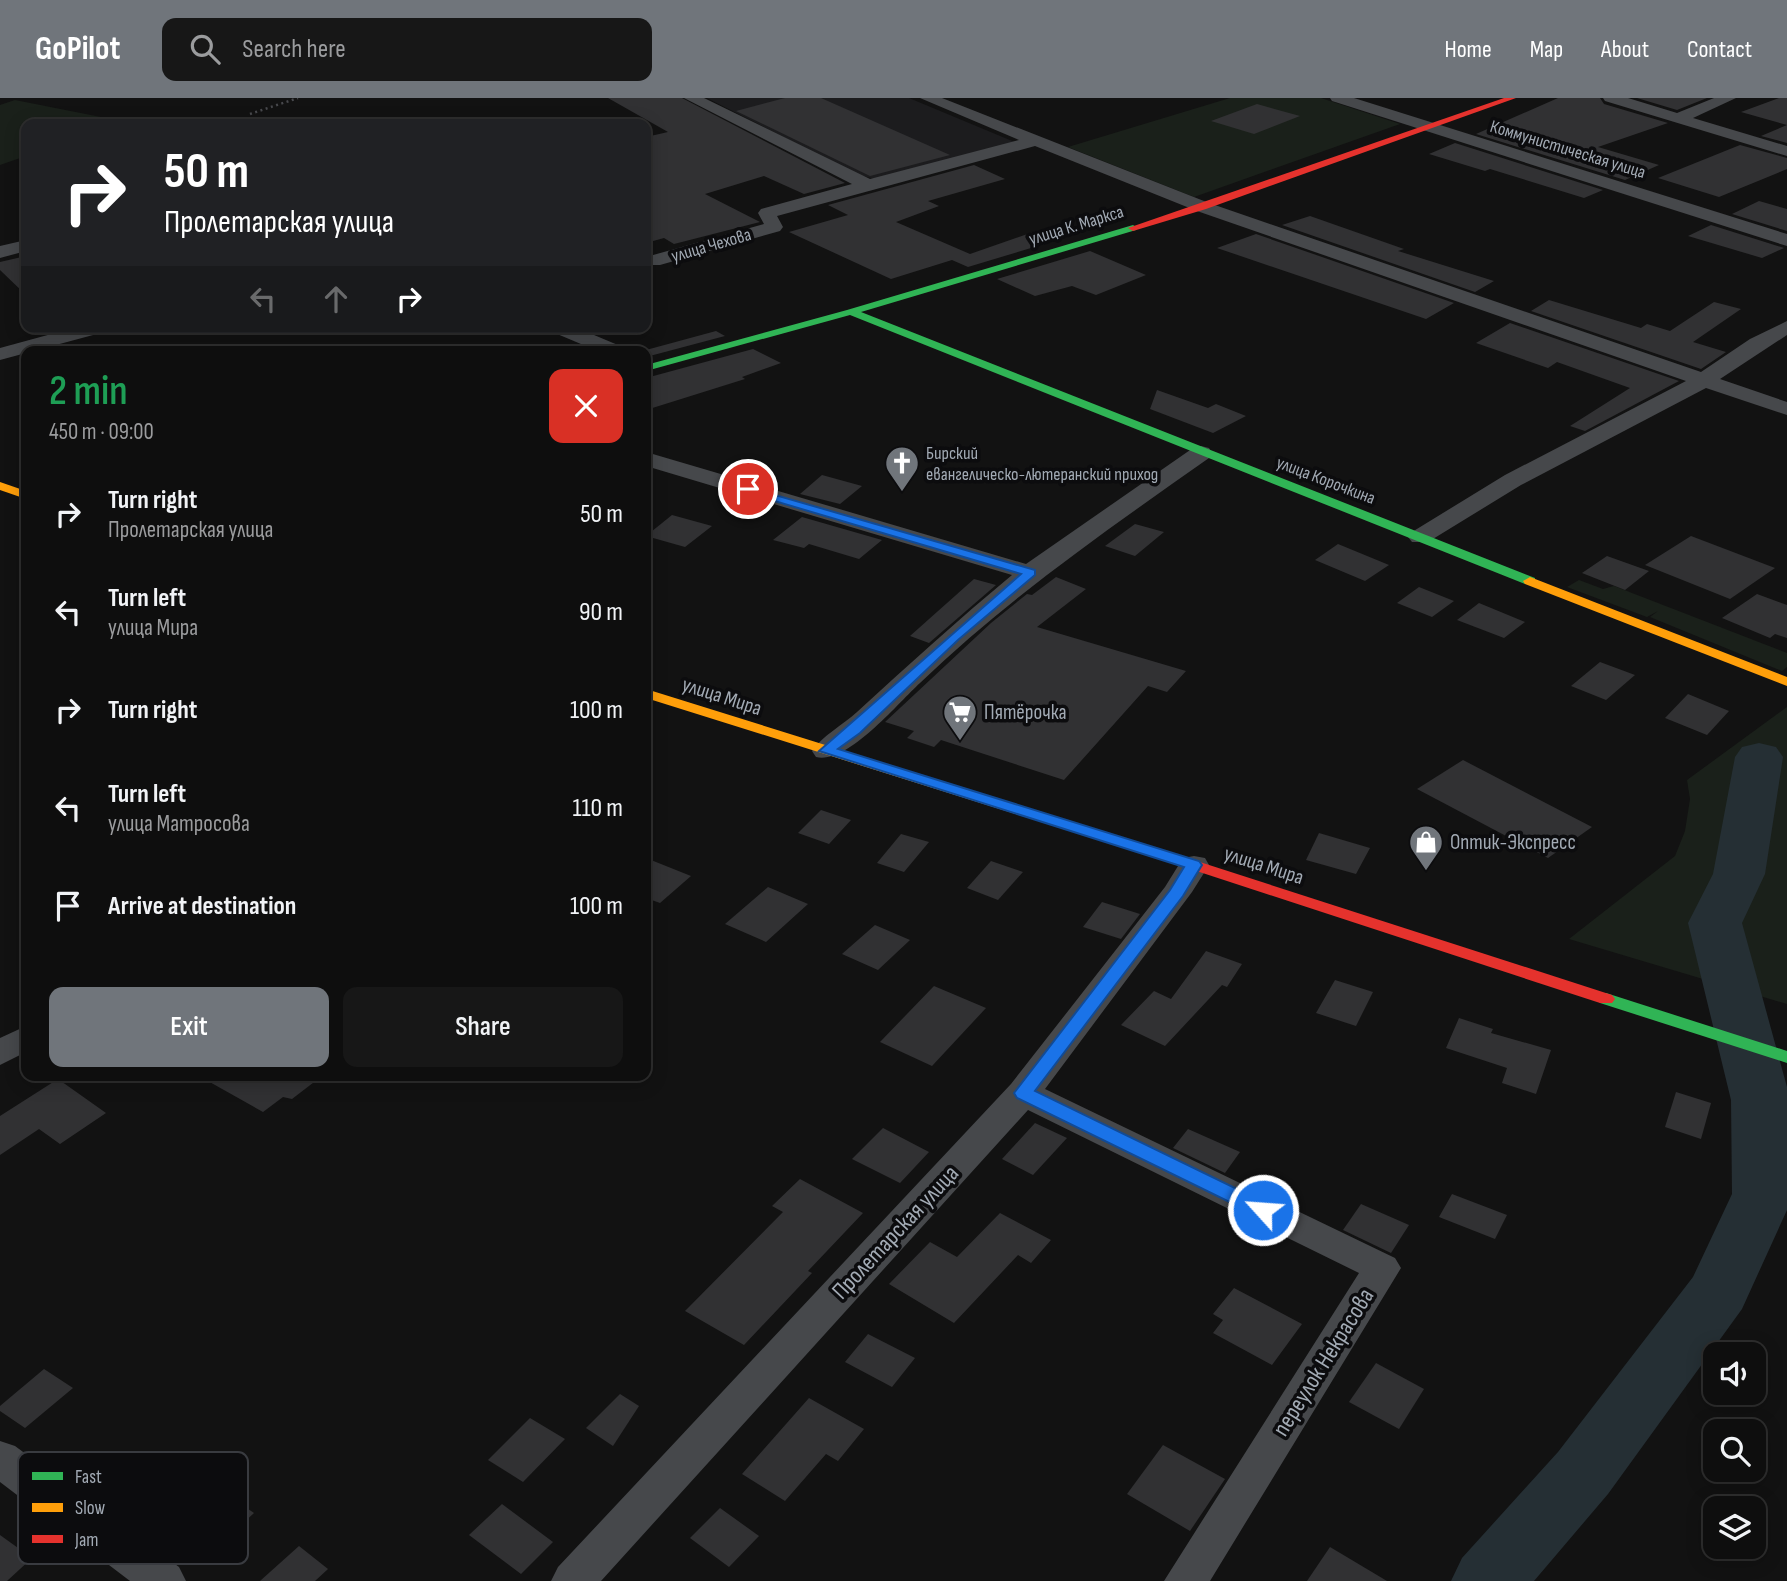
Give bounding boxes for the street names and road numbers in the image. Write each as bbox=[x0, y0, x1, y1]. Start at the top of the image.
street label: Коммунистическая улица bbox=[1488, 116, 1648, 183]
street label: улица К. Маркса bbox=[1026, 201, 1126, 250]
street label: улица Чехова bbox=[669, 224, 754, 267]
street label: улица Корочкина bbox=[1273, 452, 1378, 509]
street label: улица Мира bbox=[679, 672, 765, 721]
street label: улица Мира bbox=[1221, 841, 1307, 890]
street label: Пролетарская улица bbox=[826, 1159, 965, 1305]
street label: переулок Некрасова bbox=[1266, 1283, 1380, 1441]

